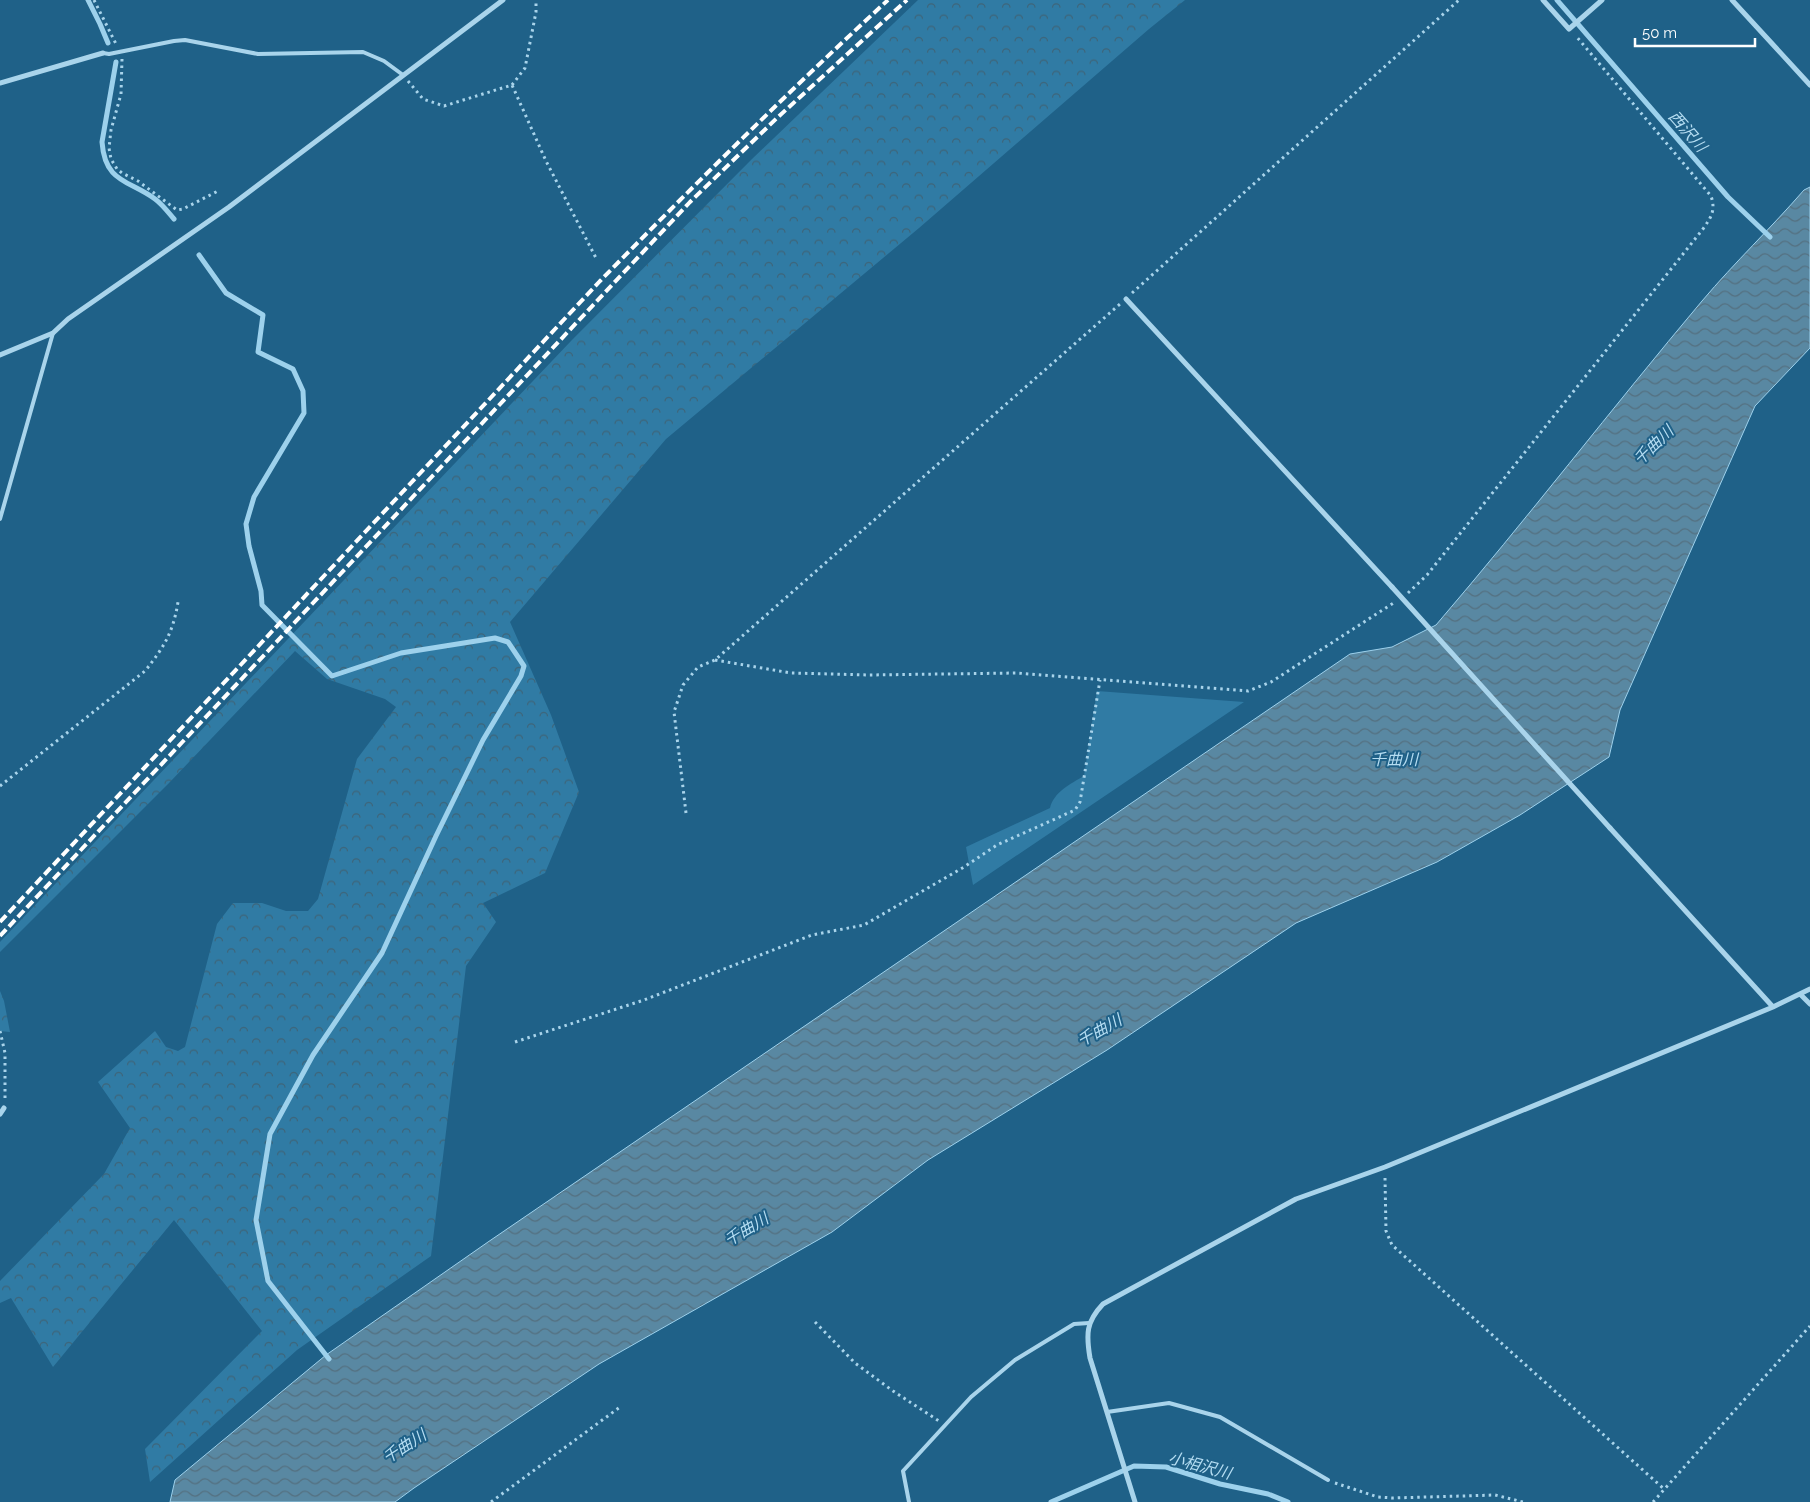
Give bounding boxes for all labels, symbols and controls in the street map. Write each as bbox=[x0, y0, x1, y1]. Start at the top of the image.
scale bar bbox=[1635, 15, 1755, 47]
text: 50 m bbox=[1642, 24, 1677, 42]
water label: 西沢川 bbox=[1665, 107, 1712, 157]
water label: 千曲川 bbox=[1629, 420, 1679, 469]
water label: 千曲川 bbox=[1370, 750, 1420, 769]
water label: 千曲川 bbox=[1074, 1010, 1127, 1050]
water label: 千曲川 bbox=[721, 1208, 773, 1250]
water label: 千曲川 bbox=[379, 1424, 431, 1467]
water label: 小相沢川 bbox=[1166, 1448, 1235, 1483]

